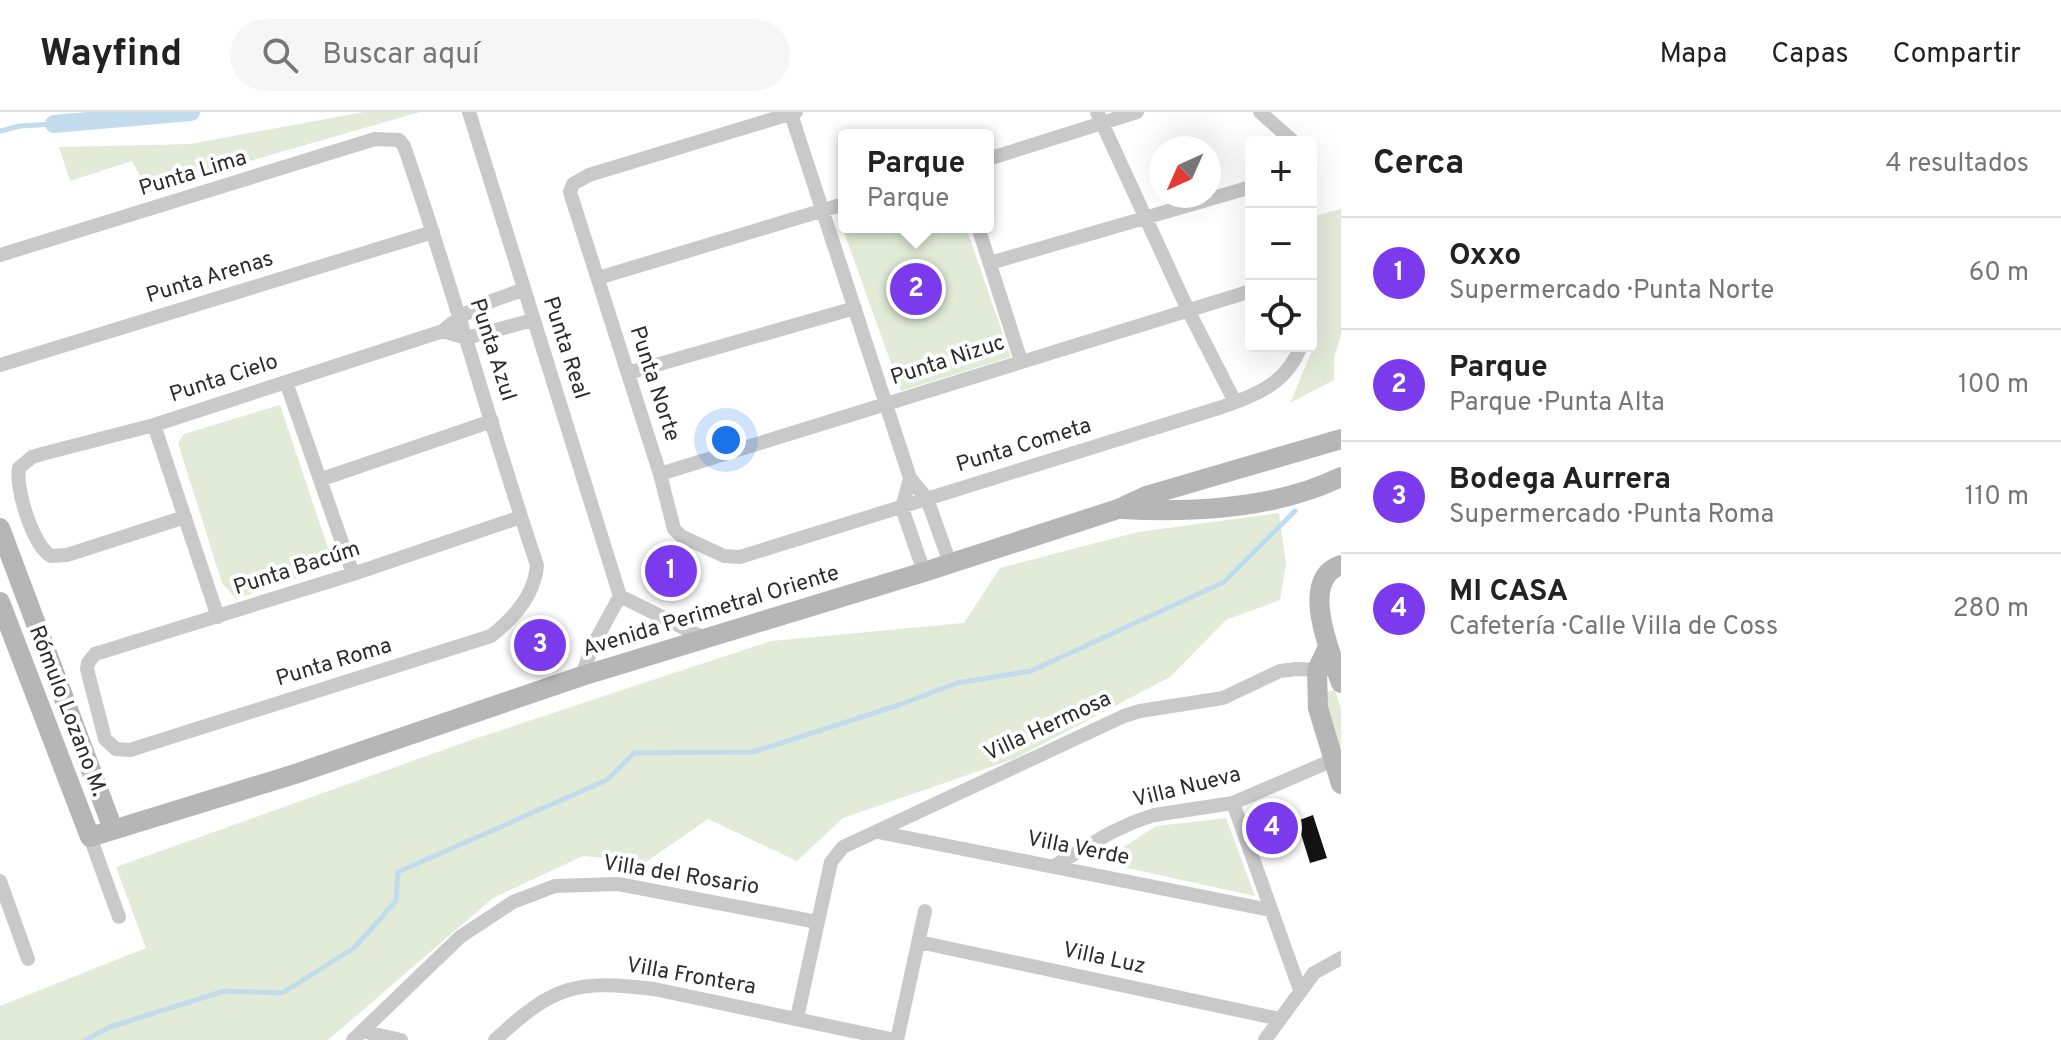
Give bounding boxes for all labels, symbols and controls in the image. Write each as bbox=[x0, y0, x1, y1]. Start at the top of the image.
search box bbox=[230, 19, 790, 91]
text: Wayfind bbox=[40, 31, 182, 80]
icon: search bbox=[258, 33, 302, 77]
text: Buscar aquí bbox=[322, 37, 480, 74]
text: Mapa bbox=[1660, 37, 1727, 73]
text: Capas bbox=[1771, 37, 1849, 73]
text: Compartir bbox=[1893, 37, 2021, 73]
popup bbox=[838, 129, 994, 233]
north arrow bbox=[1149, 136, 1221, 208]
map controls bbox=[1245, 136, 1317, 352]
button: + bbox=[1245, 136, 1317, 208]
text: Cerca bbox=[1373, 143, 1464, 186]
street label: Punta Lima bbox=[136, 145, 250, 203]
text: Parque bbox=[867, 146, 965, 183]
text: 4 resultados bbox=[1885, 148, 2029, 181]
text: Parque bbox=[867, 183, 949, 216]
button: − bbox=[1245, 208, 1317, 280]
text: Oxxo bbox=[1449, 238, 1521, 275]
street label: Punta Arenas bbox=[143, 246, 277, 310]
text: 1 bbox=[1394, 257, 1404, 290]
text: 60 m bbox=[1969, 257, 2029, 290]
pin: 2 bbox=[890, 259, 942, 319]
text: Supermercado · Punta Norte bbox=[1449, 275, 1774, 308]
button: locate bbox=[1245, 280, 1317, 352]
street label: Punta Real bbox=[536, 293, 594, 403]
street label: Punta Azul bbox=[463, 295, 521, 405]
street label: Punta Norte bbox=[623, 323, 685, 445]
street label: Punta Nizuc bbox=[887, 330, 1009, 392]
street label: Punta Cielo bbox=[166, 349, 282, 409]
text: Parque bbox=[1449, 350, 1548, 387]
text: 2 bbox=[1391, 369, 1407, 402]
text: 100 m bbox=[1958, 369, 2029, 402]
text: Parque · Punta Alta bbox=[1449, 387, 1665, 420]
street label: Punta Cometa bbox=[953, 413, 1095, 479]
your location bbox=[706, 420, 746, 460]
text: Bodega Aurrera bbox=[1449, 462, 1671, 499]
text: 3 bbox=[1391, 481, 1407, 514]
text: 110 m bbox=[1965, 481, 2029, 514]
text: Supermercado · Punta Roma bbox=[1449, 499, 1774, 532]
street label: Punta Bacúm bbox=[230, 536, 364, 602]
pin: 1 bbox=[645, 541, 697, 601]
street label: Avenida Perimetral Oriente bbox=[579, 560, 843, 664]
text: MI CASA bbox=[1449, 574, 1568, 611]
text: 4 bbox=[1391, 593, 1407, 626]
text: 280 m bbox=[1953, 593, 2029, 626]
text: Cafetería · Calle Villa de Coss bbox=[1449, 611, 1778, 644]
pin: 3 bbox=[514, 615, 566, 675]
street label: Rómulo Lozano M. bbox=[22, 622, 112, 800]
street label: Punta Roma bbox=[273, 633, 395, 693]
street label: Villa Hermosa bbox=[980, 686, 1116, 768]
street label: Villa Nueva bbox=[1130, 762, 1244, 814]
pin: 4 bbox=[1246, 798, 1298, 858]
street label: Villa Verde bbox=[1024, 826, 1132, 872]
street label: Villa del Rosario bbox=[601, 850, 761, 902]
street label: Villa Luz bbox=[1060, 937, 1148, 981]
street label: Villa Frontera bbox=[624, 952, 758, 1002]

